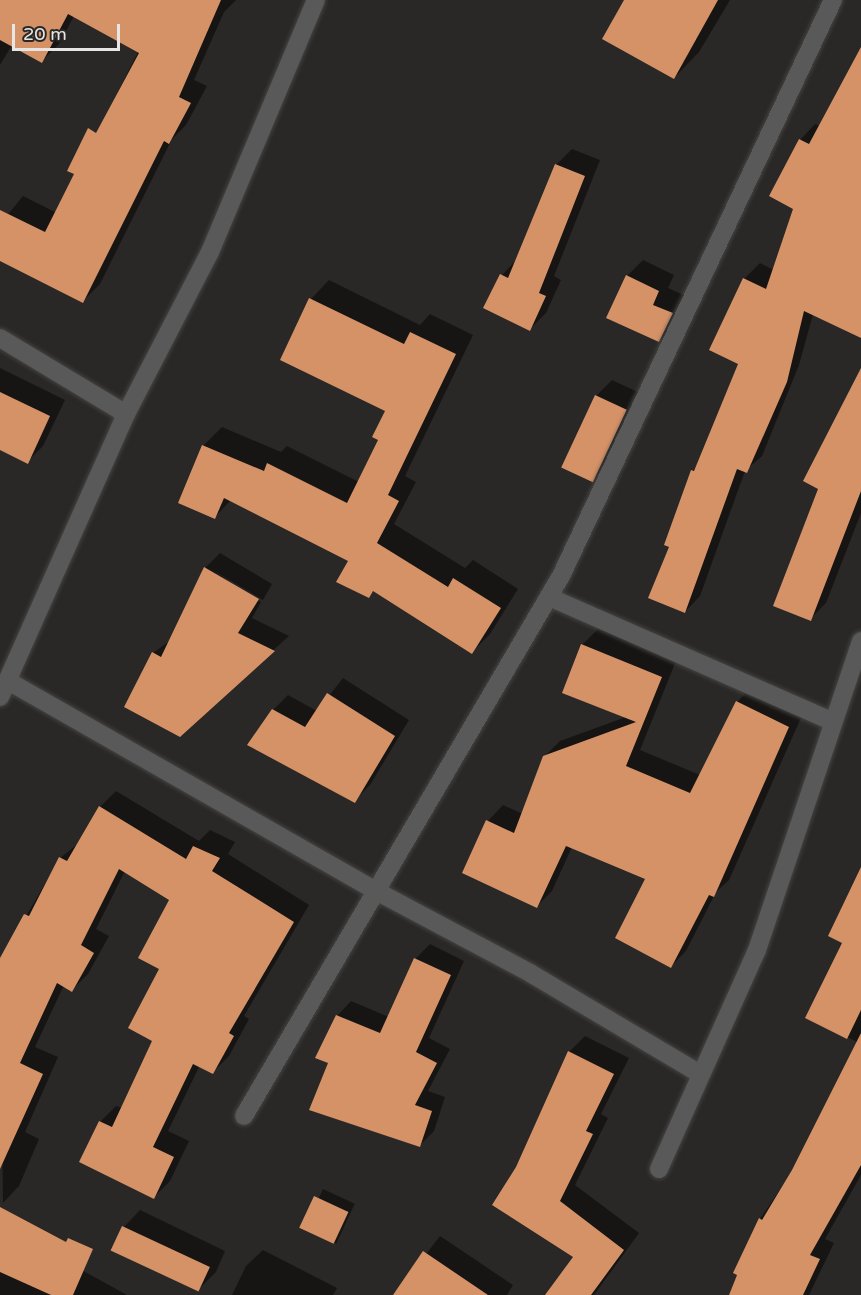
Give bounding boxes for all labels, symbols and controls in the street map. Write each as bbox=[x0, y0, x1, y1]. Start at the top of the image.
scale bar bbox=[15, 12, 123, 50]
text: 20 m bbox=[23, 23, 67, 45]

